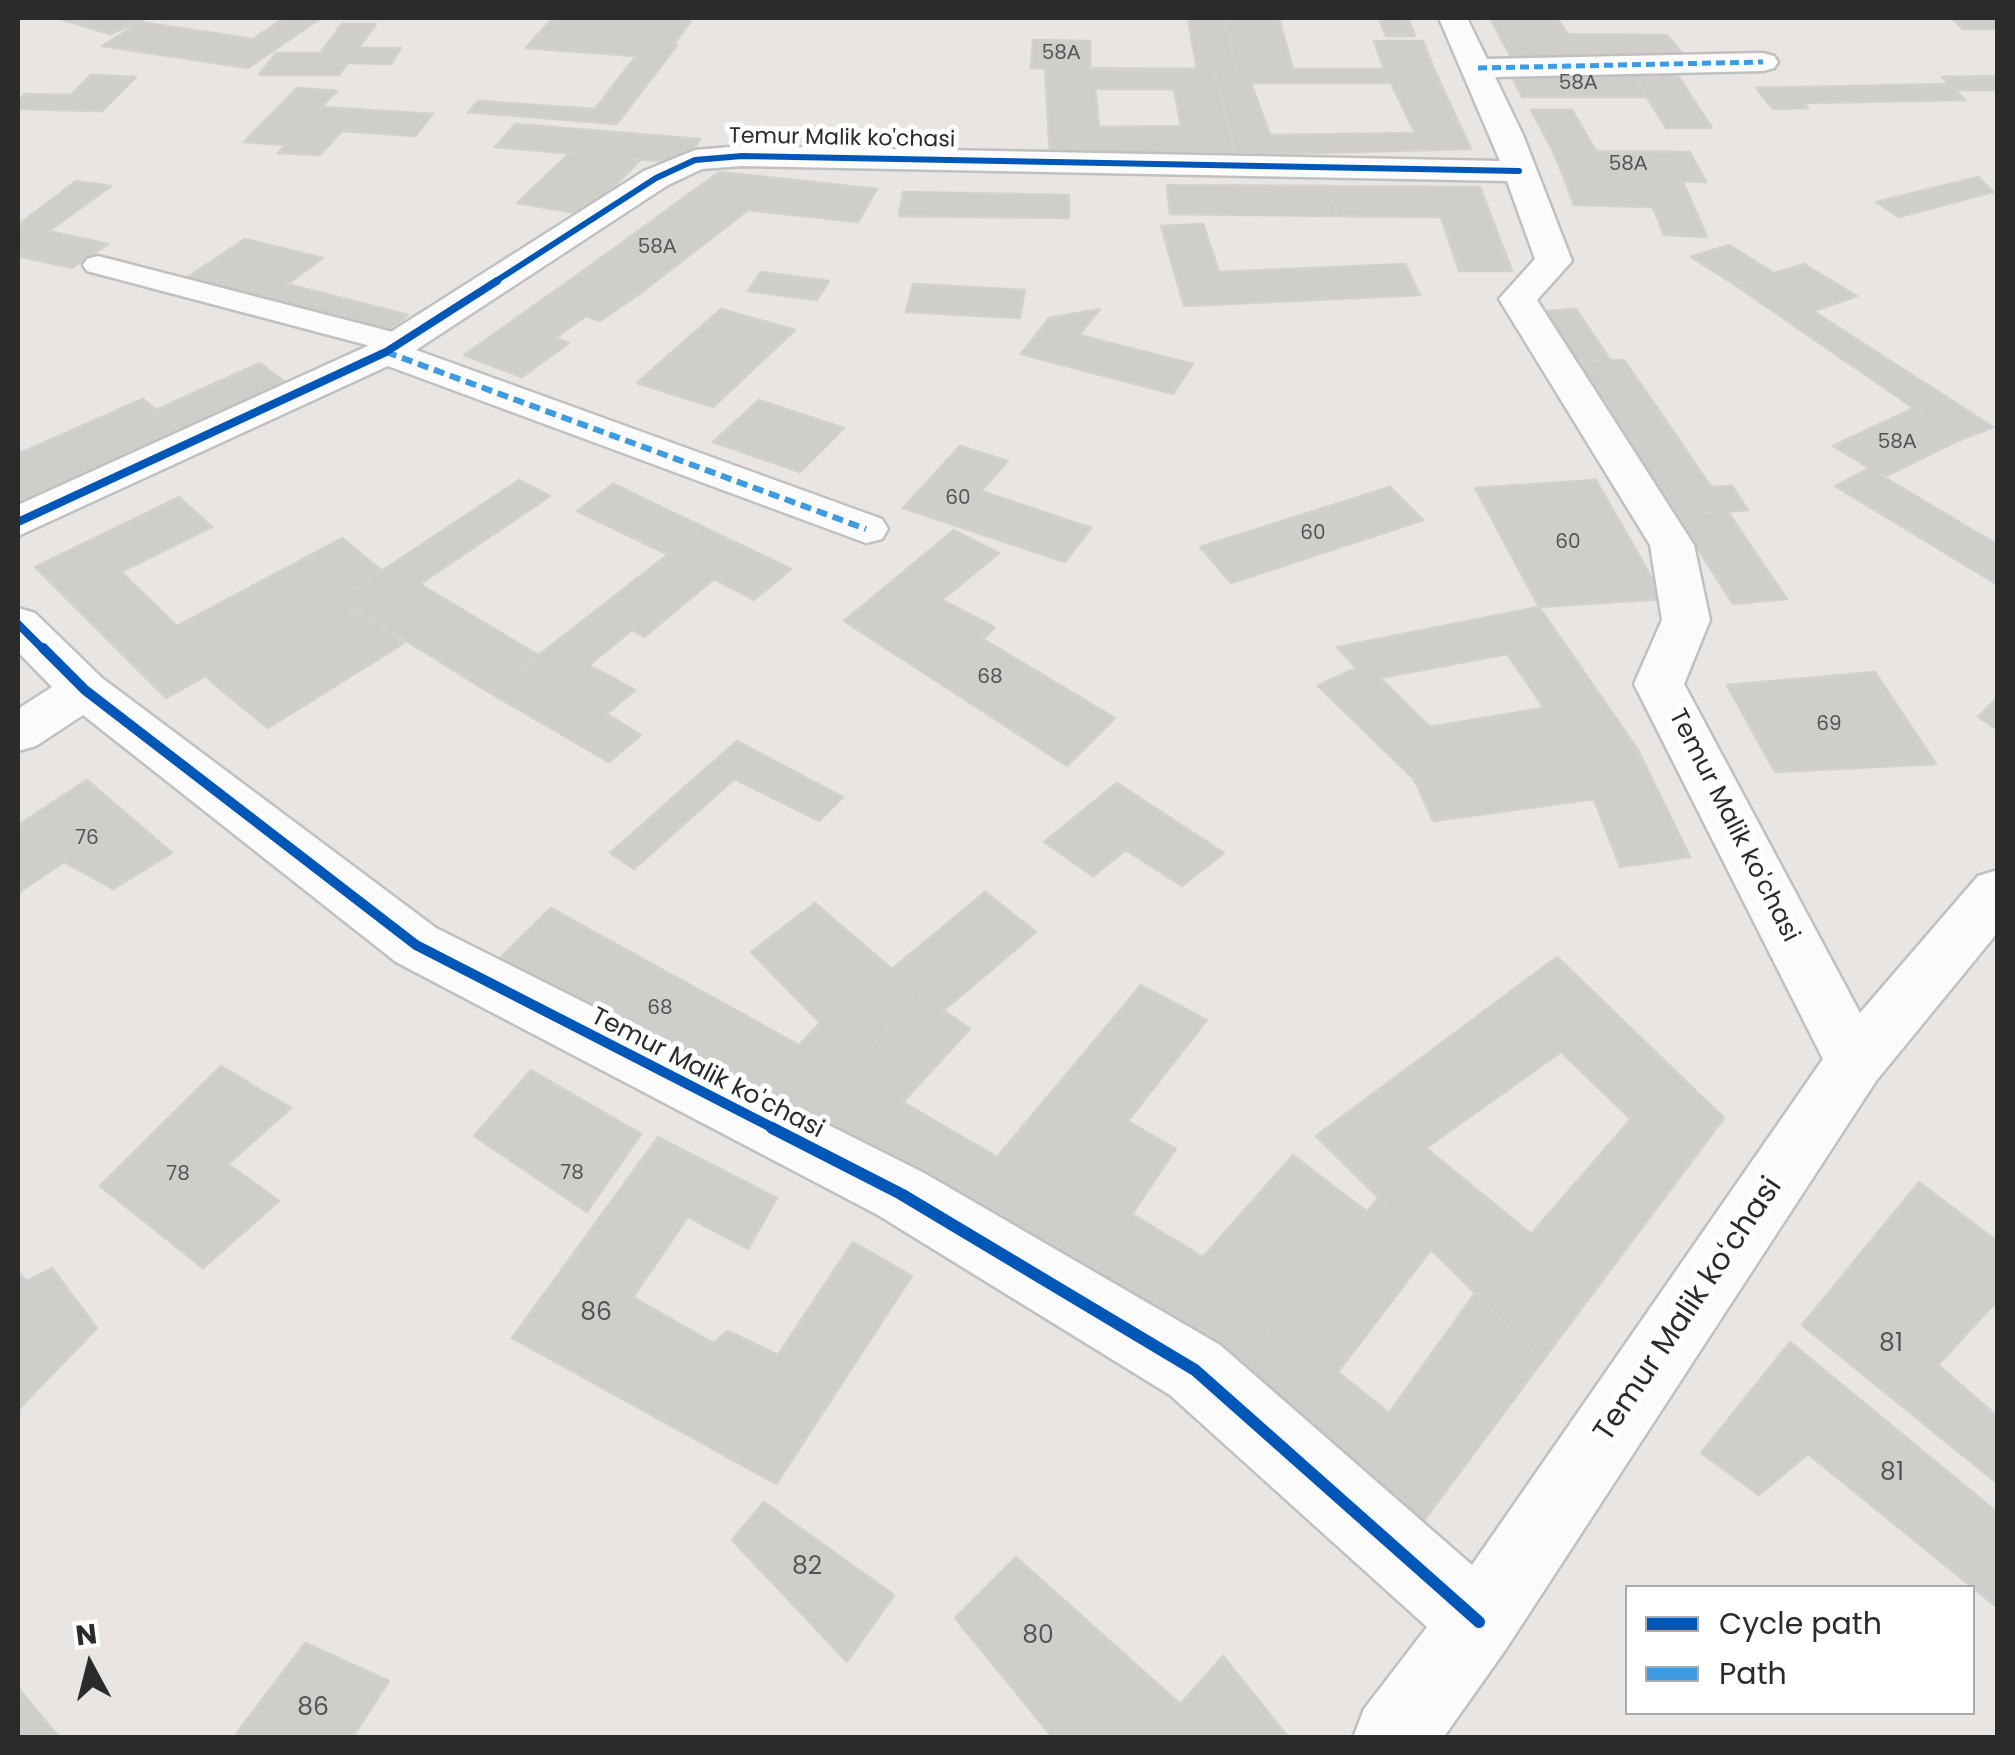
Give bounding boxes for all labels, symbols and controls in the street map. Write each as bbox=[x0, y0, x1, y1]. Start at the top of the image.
house number: 58А bbox=[1042, 42, 1080, 66]
house number: 58А bbox=[1559, 72, 1597, 96]
street label: Temur Malik ko'chasi bbox=[729, 124, 955, 154]
house number: 58А bbox=[1609, 153, 1647, 177]
house number: 58А bbox=[638, 236, 676, 260]
house number: 58А bbox=[1878, 431, 1916, 455]
house number: 60 bbox=[945, 487, 971, 511]
house number: 60 bbox=[1300, 522, 1326, 546]
house number: 60 bbox=[1555, 531, 1581, 555]
house number: 68 bbox=[977, 666, 1003, 690]
street label: Temur Malik ko'chasi bbox=[1661, 705, 1805, 947]
house number: 69 bbox=[1816, 713, 1842, 737]
house number: 76 bbox=[75, 827, 99, 851]
house number: 68 bbox=[647, 997, 673, 1021]
street label: Temur Malik ko'chasi bbox=[586, 1002, 828, 1146]
house number: 78 bbox=[560, 1162, 584, 1186]
house number: 78 bbox=[166, 1163, 190, 1187]
street label: Temur Malik koʻchasi bbox=[1587, 1171, 1791, 1449]
house number: 86 bbox=[580, 1299, 612, 1329]
house number: 81 bbox=[1879, 1330, 1903, 1360]
house number: 81 bbox=[1880, 1459, 1904, 1489]
house number: 82 bbox=[792, 1553, 822, 1583]
legend bbox=[1625, 1585, 1975, 1715]
text: Cycle path bbox=[1719, 1602, 1882, 1645]
text: N bbox=[73, 1614, 99, 1655]
north arrow bbox=[40, 1615, 140, 1715]
house number: 80 bbox=[1022, 1622, 1054, 1652]
text: Path bbox=[1719, 1652, 1787, 1695]
house number: 86 bbox=[297, 1694, 329, 1724]

